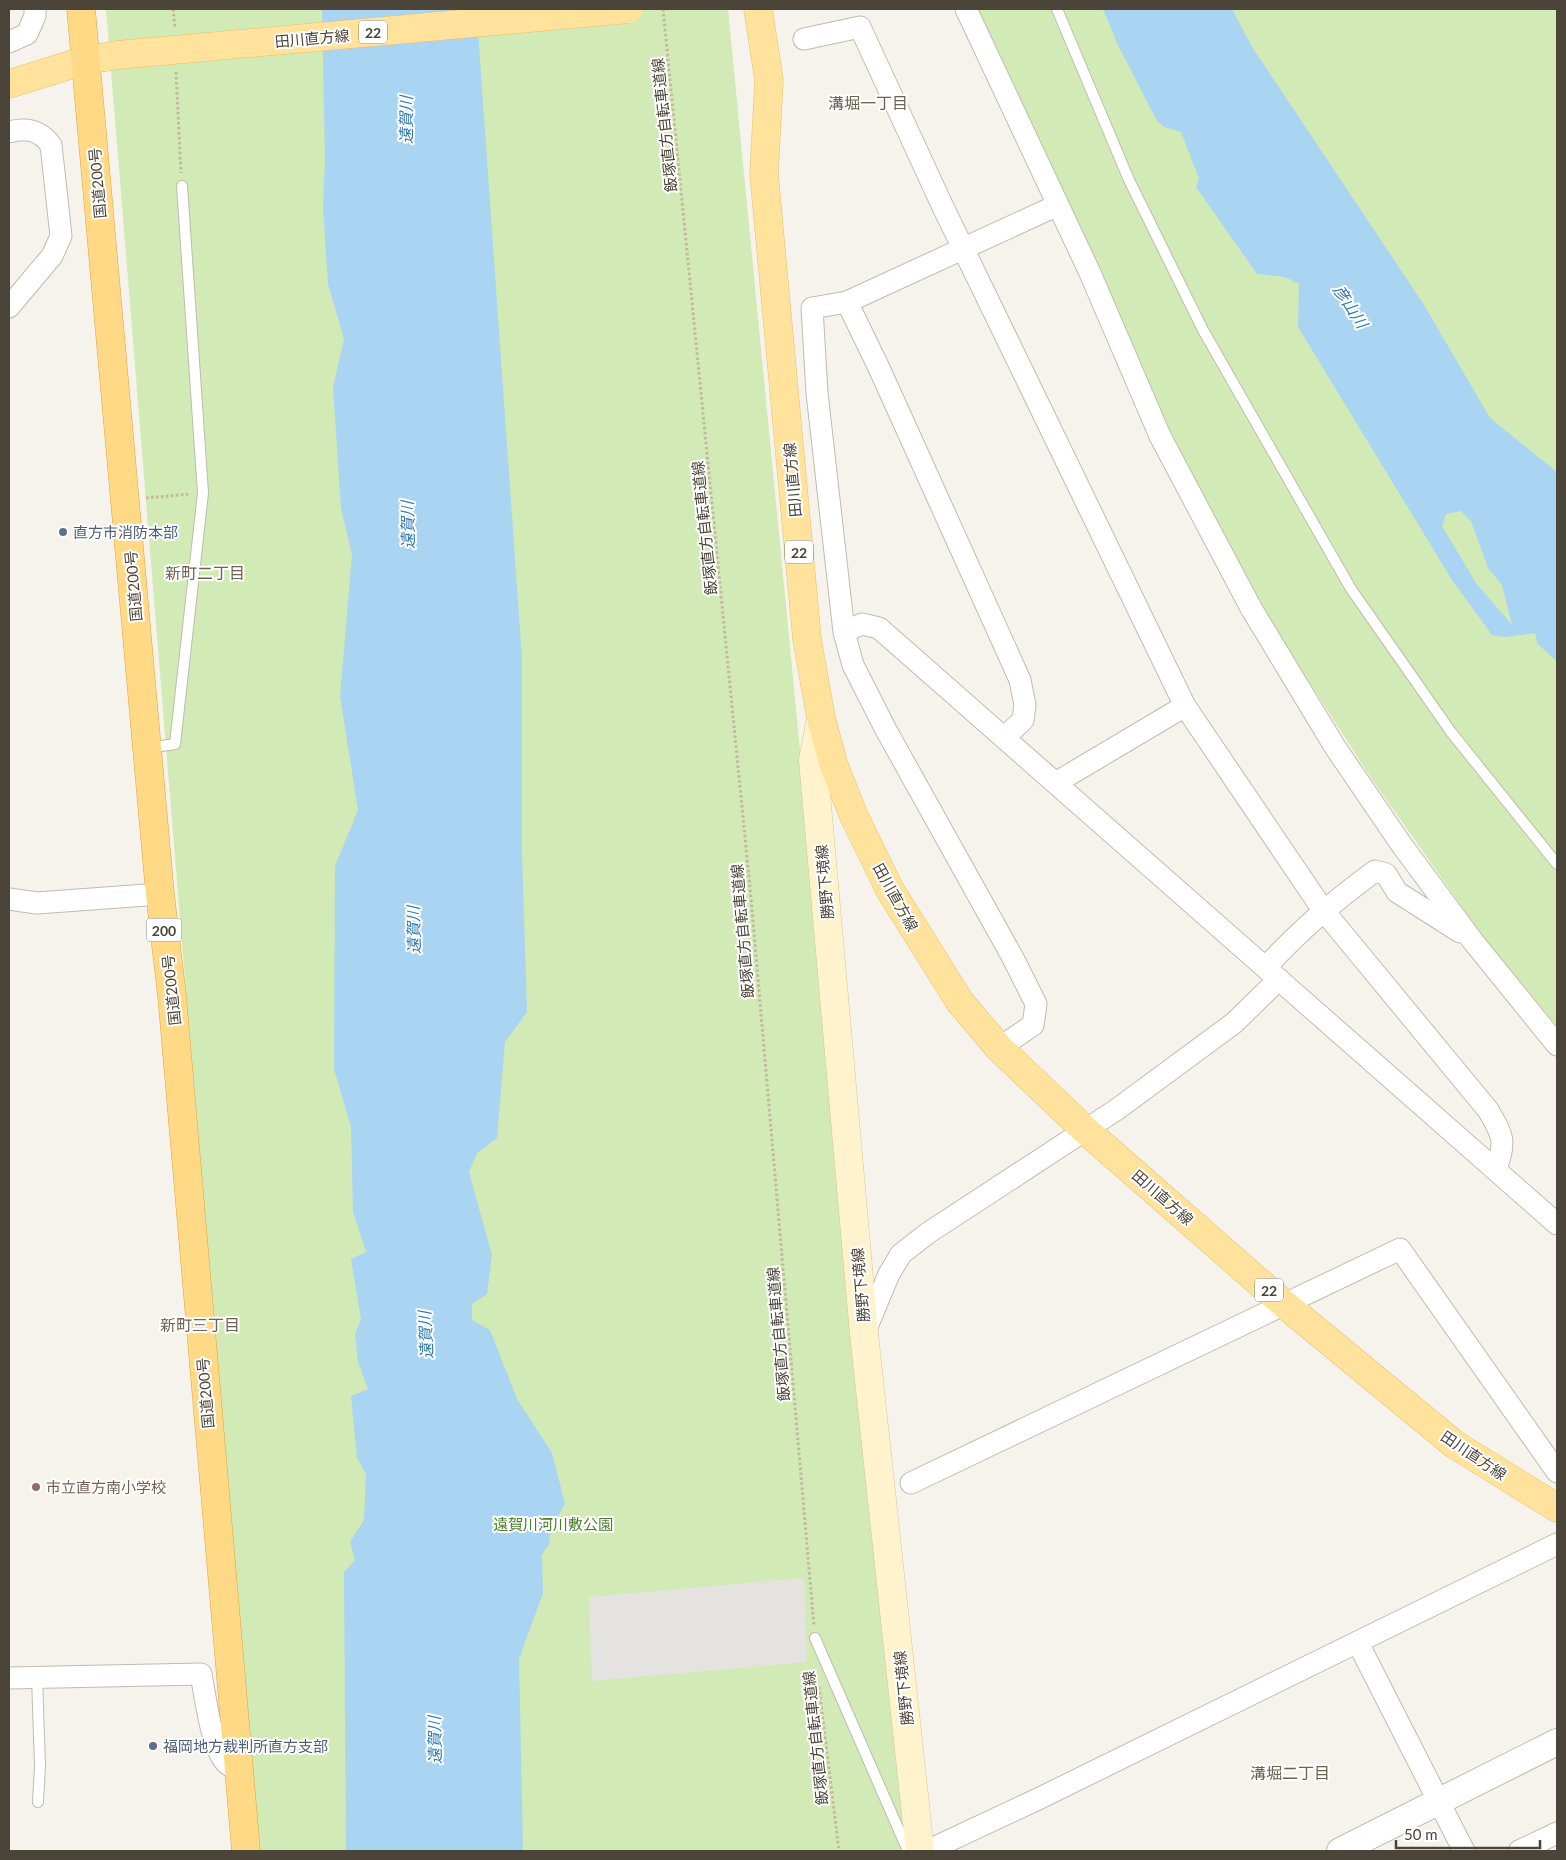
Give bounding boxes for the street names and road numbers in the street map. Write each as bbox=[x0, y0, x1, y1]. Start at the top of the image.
road number: 22 bbox=[359, 21, 387, 44]
street label: 田川直方線 bbox=[274, 26, 350, 50]
street label: 飯塚直方自転車道線 bbox=[648, 57, 680, 193]
street label: 国道200号 bbox=[85, 147, 109, 219]
street label: 田川直方線 bbox=[780, 442, 804, 518]
street label: 飯塚直方自転車道線 bbox=[688, 460, 720, 596]
road number: 22 bbox=[785, 540, 813, 564]
street label: 国道200号 bbox=[121, 550, 145, 622]
street label: 勝野下境線 bbox=[812, 844, 836, 920]
street label: 田川直方線 bbox=[870, 860, 922, 934]
street label: 飯塚直方自転車道線 bbox=[727, 863, 757, 999]
road number: 200 bbox=[146, 918, 182, 942]
street label: 国道200号 bbox=[158, 954, 184, 1026]
street label: 田川直方線 bbox=[1129, 1166, 1197, 1228]
street label: 勝野下境線 bbox=[848, 1247, 872, 1323]
street label: 飯塚直方自転車道線 bbox=[763, 1266, 793, 1402]
road number: 22 bbox=[1255, 1278, 1283, 1302]
street label: 国道200号 bbox=[193, 1357, 217, 1429]
street label: 田川直方線 bbox=[1438, 1427, 1510, 1483]
street label: 勝野下境線 bbox=[890, 1650, 916, 1726]
street label: 飯塚直方自転車道線 bbox=[799, 1670, 831, 1806]

